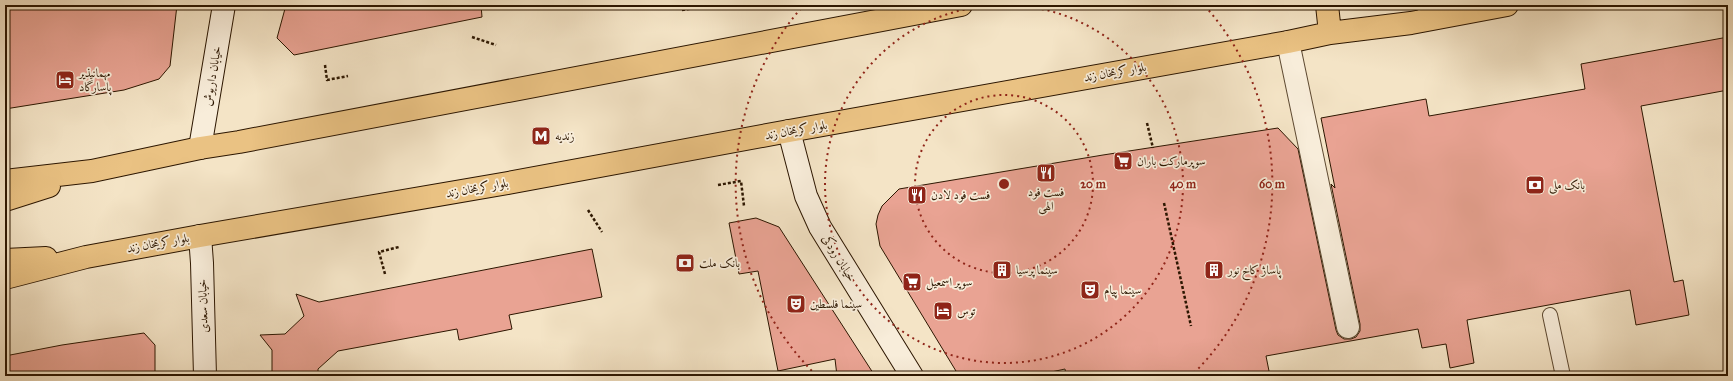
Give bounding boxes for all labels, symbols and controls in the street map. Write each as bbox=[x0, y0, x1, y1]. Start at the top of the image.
street label: خیابان داریوش bbox=[200, 45, 225, 107]
street label: بلوار کریمخان زند bbox=[1083, 60, 1147, 85]
place label: مهمانپذیر پاسارگاد bbox=[77, 66, 112, 96]
hotel icon: مهمانپذیر پاسارگاد bbox=[54, 69, 76, 91]
street label: بلوار کریمخان زند bbox=[764, 118, 828, 143]
metro station icon: زندیه bbox=[530, 125, 552, 147]
place label: زندیه bbox=[555, 129, 575, 144]
supermarket icon: سوپرمارکت باران bbox=[1112, 150, 1134, 172]
place label: سوپرمارکت باران bbox=[1137, 154, 1206, 169]
restaurant icon: فست فود الهی bbox=[1035, 162, 1057, 184]
bank icon: بانک ملی bbox=[1524, 174, 1546, 196]
street label: بلوار کریمخان زند bbox=[445, 176, 509, 201]
centre of rings bbox=[997, 177, 1011, 191]
text: 20 m bbox=[1080, 177, 1107, 191]
text: 40 m bbox=[1170, 177, 1197, 192]
text: 60 m bbox=[1259, 177, 1286, 191]
place label: بانک ملی bbox=[1549, 178, 1585, 194]
restaurant icon: فست فود لادن bbox=[906, 184, 928, 206]
place label: فست فود الهی bbox=[1028, 185, 1064, 215]
place label: فست فود لادن bbox=[931, 188, 990, 203]
street label: بلوار کریمخان زند bbox=[126, 231, 190, 256]
street label: خیابان رودکی bbox=[818, 232, 860, 285]
bank icon: بانک ملت bbox=[674, 252, 696, 274]
place label: بانک ملت bbox=[699, 256, 740, 270]
building icon: سینما پرسیا bbox=[991, 259, 1013, 281]
building icon: پاساژ کاخ نور bbox=[1203, 259, 1225, 281]
place label: سینما پرسیا bbox=[1016, 263, 1058, 278]
place label: پاساژ کاخ نور bbox=[1227, 263, 1282, 281]
supermarket icon: سوپر اسمعیل bbox=[901, 271, 923, 293]
place label: سوپر اسمعیل bbox=[926, 275, 972, 291]
street label: خیابان سعدی bbox=[195, 279, 211, 333]
theatre icon: سینما پیام bbox=[1079, 279, 1101, 301]
place label: سینما پیام bbox=[1104, 283, 1141, 301]
theatre icon: سینما فلسطین bbox=[785, 293, 807, 315]
place label: سینما فلسطین bbox=[810, 297, 862, 311]
hotel icon: توس bbox=[932, 300, 954, 322]
place label: توس bbox=[957, 304, 976, 319]

